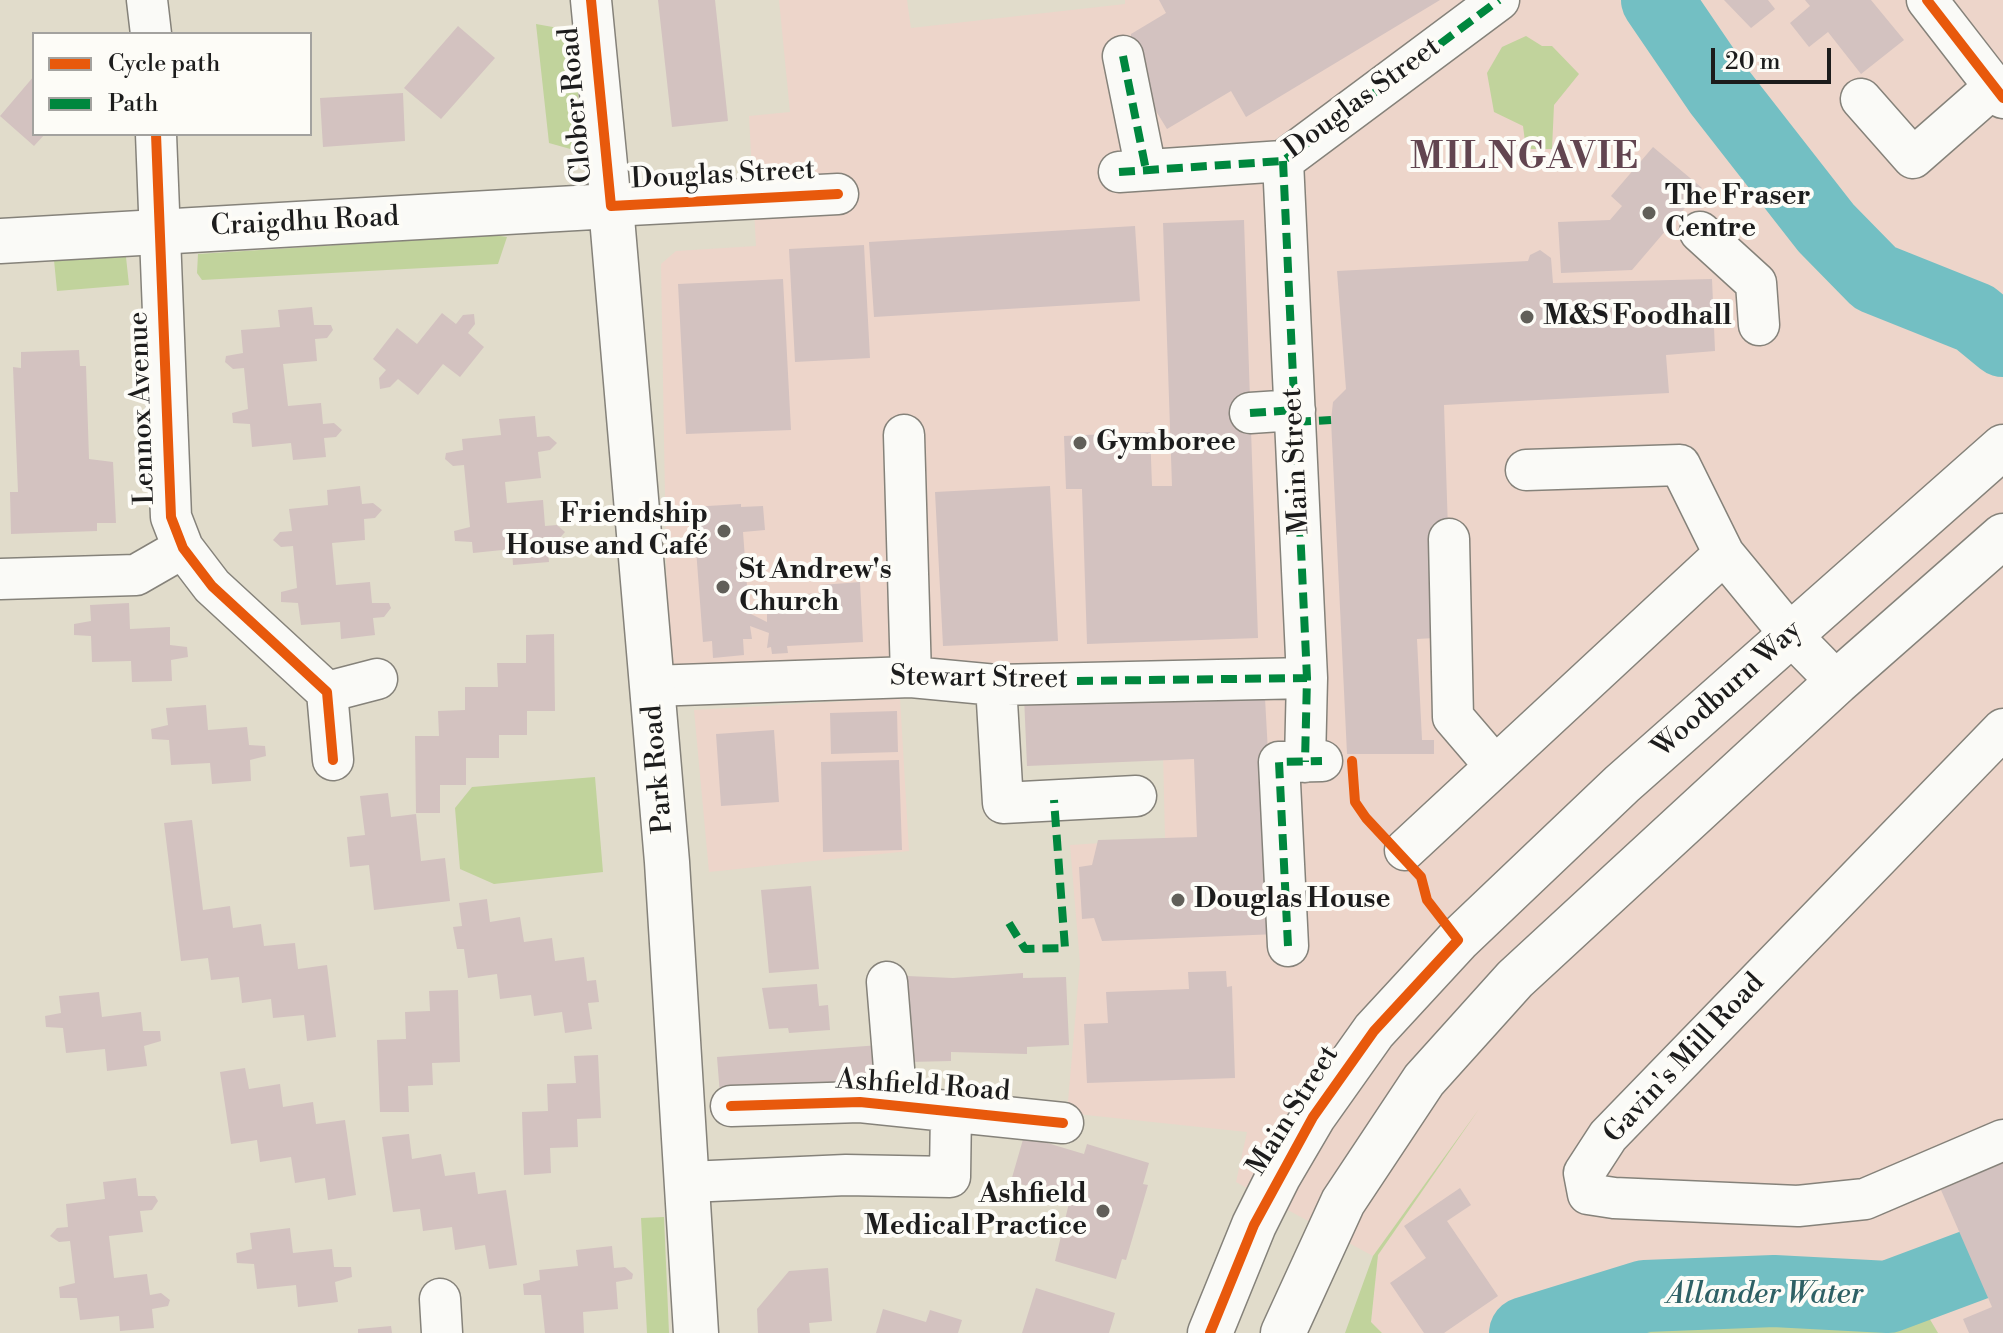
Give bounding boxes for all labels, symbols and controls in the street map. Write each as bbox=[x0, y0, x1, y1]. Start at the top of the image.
street label: Clober Road bbox=[553, 26, 601, 184]
street label: Douglas Street bbox=[1278, 31, 1448, 167]
legend bbox=[32, 32, 312, 136]
scale bar bbox=[1715, 32, 1835, 82]
text: 20 m bbox=[1725, 47, 1781, 77]
text: Cycle path bbox=[108, 49, 220, 79]
text: Path bbox=[108, 89, 158, 119]
district label: MILNGAVIE bbox=[1410, 137, 1640, 181]
street label: Douglas Street bbox=[630, 154, 816, 198]
place label: The Fraser Centre bbox=[1665, 180, 1811, 246]
street label: Craigdhu Road bbox=[210, 201, 400, 245]
marker: The Fraser Centre bbox=[1640, 204, 1658, 222]
place label: M&S Foodhall bbox=[1543, 300, 1732, 334]
marker: M&S Foodhall bbox=[1518, 308, 1536, 326]
street label: Lennox Avenue bbox=[123, 311, 163, 505]
street label: Main Street bbox=[1276, 387, 1318, 535]
place label: Gymboree bbox=[1096, 426, 1236, 460]
marker: Gymboree bbox=[1071, 434, 1089, 452]
place label: Friendship House and Café bbox=[506, 498, 708, 564]
marker: Friendship House and Café bbox=[715, 522, 733, 540]
place label: St Andrew's Church bbox=[739, 554, 892, 620]
marker: St Andrew's Church bbox=[714, 578, 732, 596]
street label: Woodburn Way bbox=[1647, 614, 1809, 766]
street label: Stewart Street bbox=[890, 661, 1068, 697]
street label: Park Road bbox=[637, 703, 681, 835]
place label: Douglas House bbox=[1194, 883, 1391, 917]
marker: Douglas House bbox=[1169, 891, 1187, 909]
street label: Gavin's Mill Road bbox=[1598, 967, 1772, 1151]
street label: Main Street bbox=[1241, 1040, 1347, 1182]
street label: Ashfield Road bbox=[835, 1064, 1011, 1110]
place label: Ashfield Medical Practice bbox=[864, 1178, 1087, 1244]
marker: Ashfield Medical Practice bbox=[1094, 1202, 1112, 1220]
water label: Allander Water bbox=[1667, 1278, 1863, 1314]

